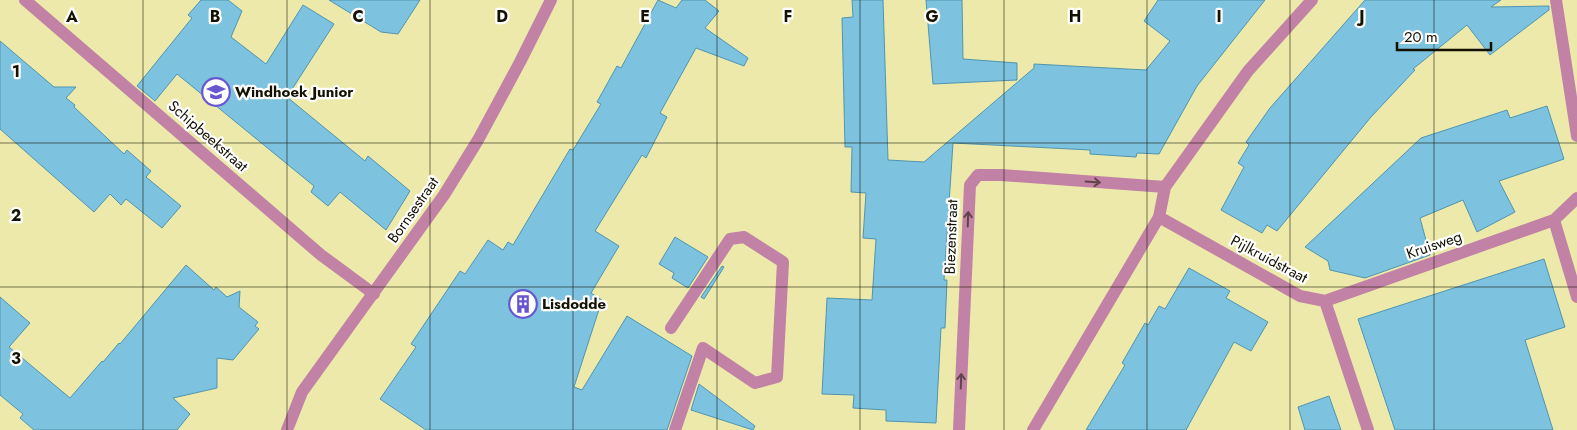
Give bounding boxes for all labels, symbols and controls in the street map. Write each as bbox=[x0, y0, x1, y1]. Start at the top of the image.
text: A bbox=[65, 5, 78, 28]
text: B bbox=[210, 5, 220, 28]
text: C bbox=[352, 5, 364, 28]
text: D bbox=[496, 5, 508, 28]
text: E bbox=[640, 5, 650, 28]
text: F bbox=[784, 5, 792, 28]
text: G bbox=[925, 5, 939, 28]
text: H bbox=[1069, 5, 1081, 28]
text: I bbox=[1216, 5, 1222, 28]
text: J bbox=[1356, 5, 1365, 28]
scale bar bbox=[1397, 20, 1491, 52]
text: 20 m bbox=[1404, 26, 1438, 48]
text: 1 bbox=[12, 60, 20, 83]
school or university icon: Windhoek Junior bbox=[201, 77, 231, 107]
place label: Windhoek Junior bbox=[235, 81, 354, 103]
street label: Schipbeekstraat bbox=[163, 95, 253, 177]
street label: Bornsestraat bbox=[382, 172, 444, 248]
one-way arrow bbox=[1085, 177, 1101, 186]
street label: Biezenstraat bbox=[939, 199, 963, 275]
text: 2 bbox=[11, 204, 21, 227]
one-way arrow bbox=[963, 211, 973, 228]
street label: Kruisweg bbox=[1403, 225, 1465, 265]
street label: Pijlkruidstraat bbox=[1227, 230, 1312, 289]
building icon: Lisdodde bbox=[508, 289, 538, 319]
place label: Lisdodde bbox=[542, 293, 607, 315]
text: 3 bbox=[11, 347, 21, 370]
one-way arrow bbox=[956, 374, 966, 390]

